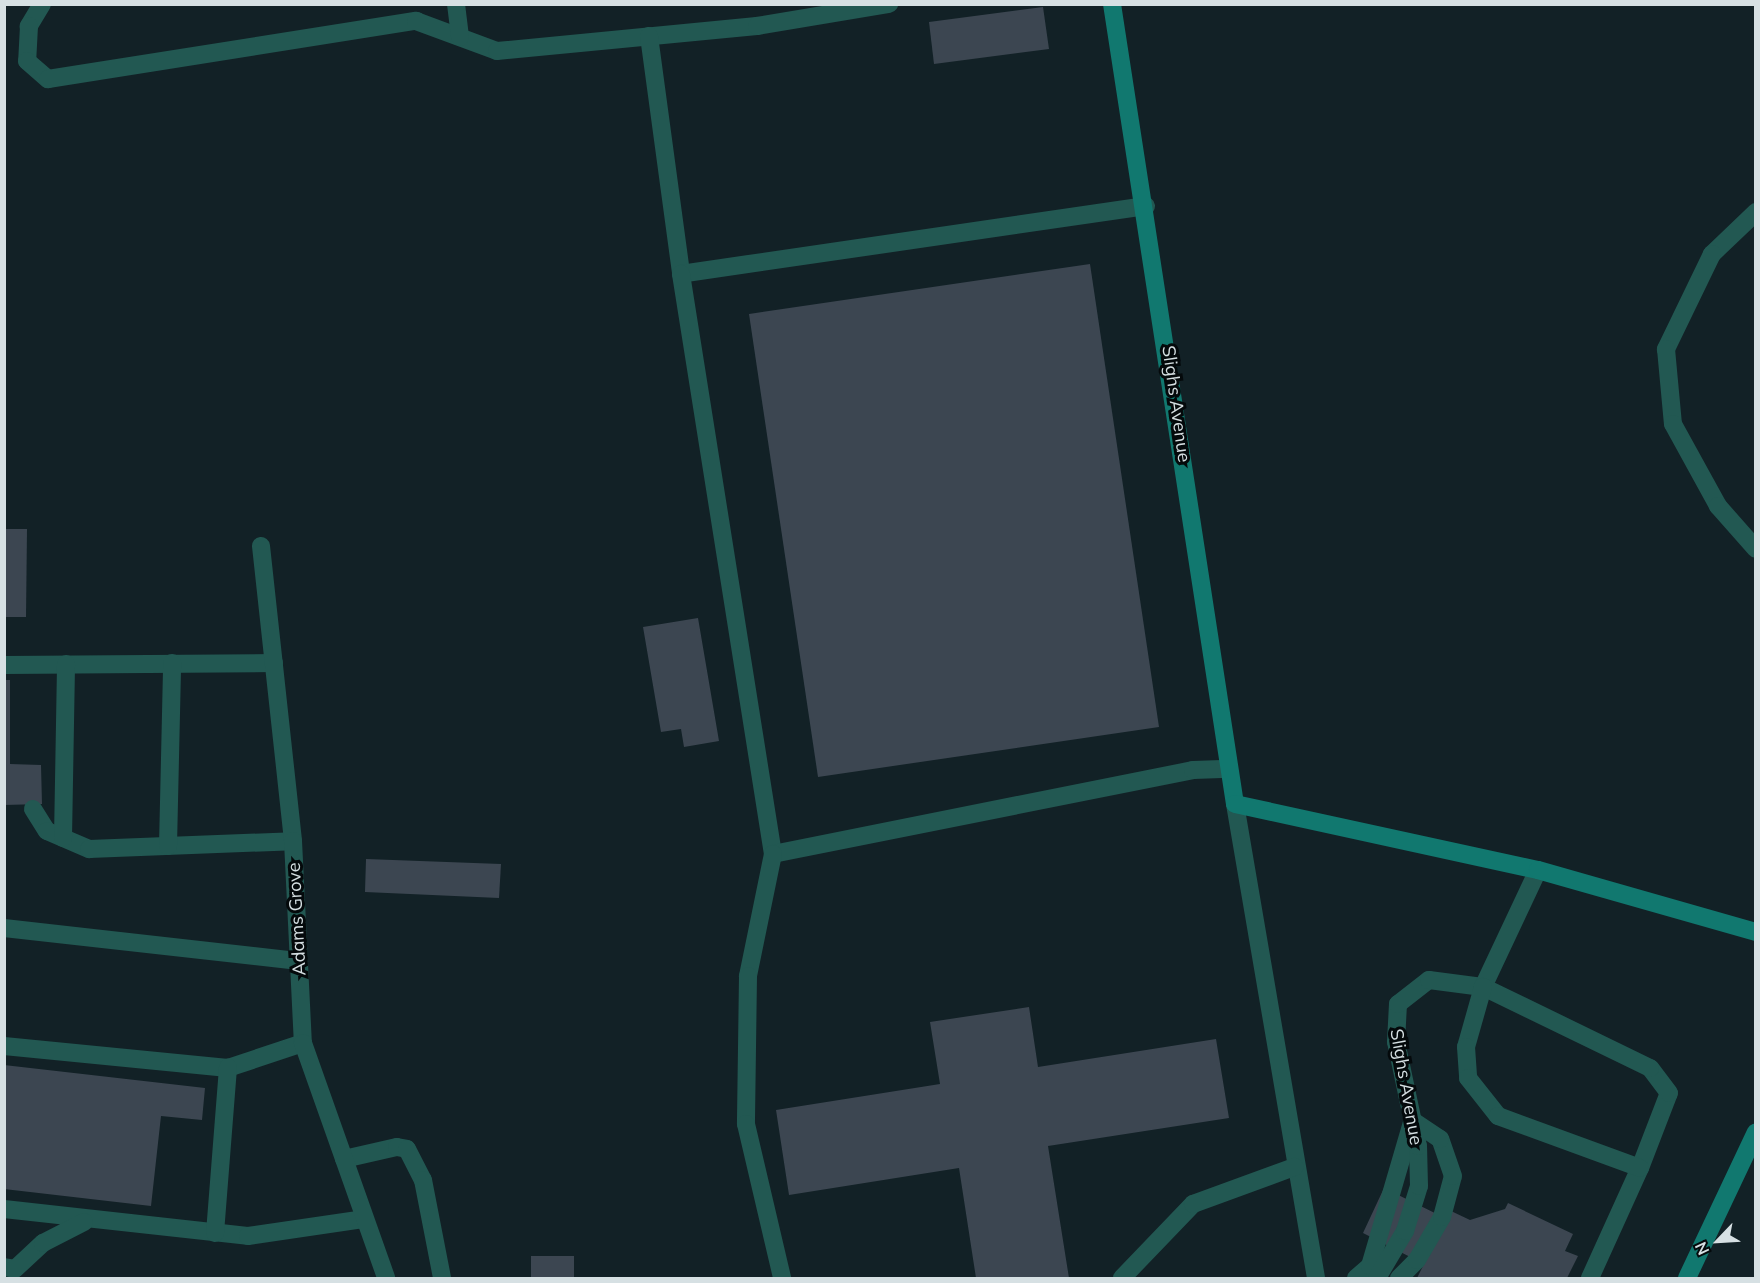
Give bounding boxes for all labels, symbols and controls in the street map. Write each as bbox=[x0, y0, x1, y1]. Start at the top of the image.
street label: Slighs Avenue bbox=[1157, 344, 1195, 464]
street label: Adams Grove bbox=[283, 862, 311, 976]
street label: Slighs Avenue bbox=[1385, 1027, 1427, 1147]
north arrow bbox=[1688, 1211, 1748, 1271]
text: N bbox=[1690, 1239, 1713, 1258]

